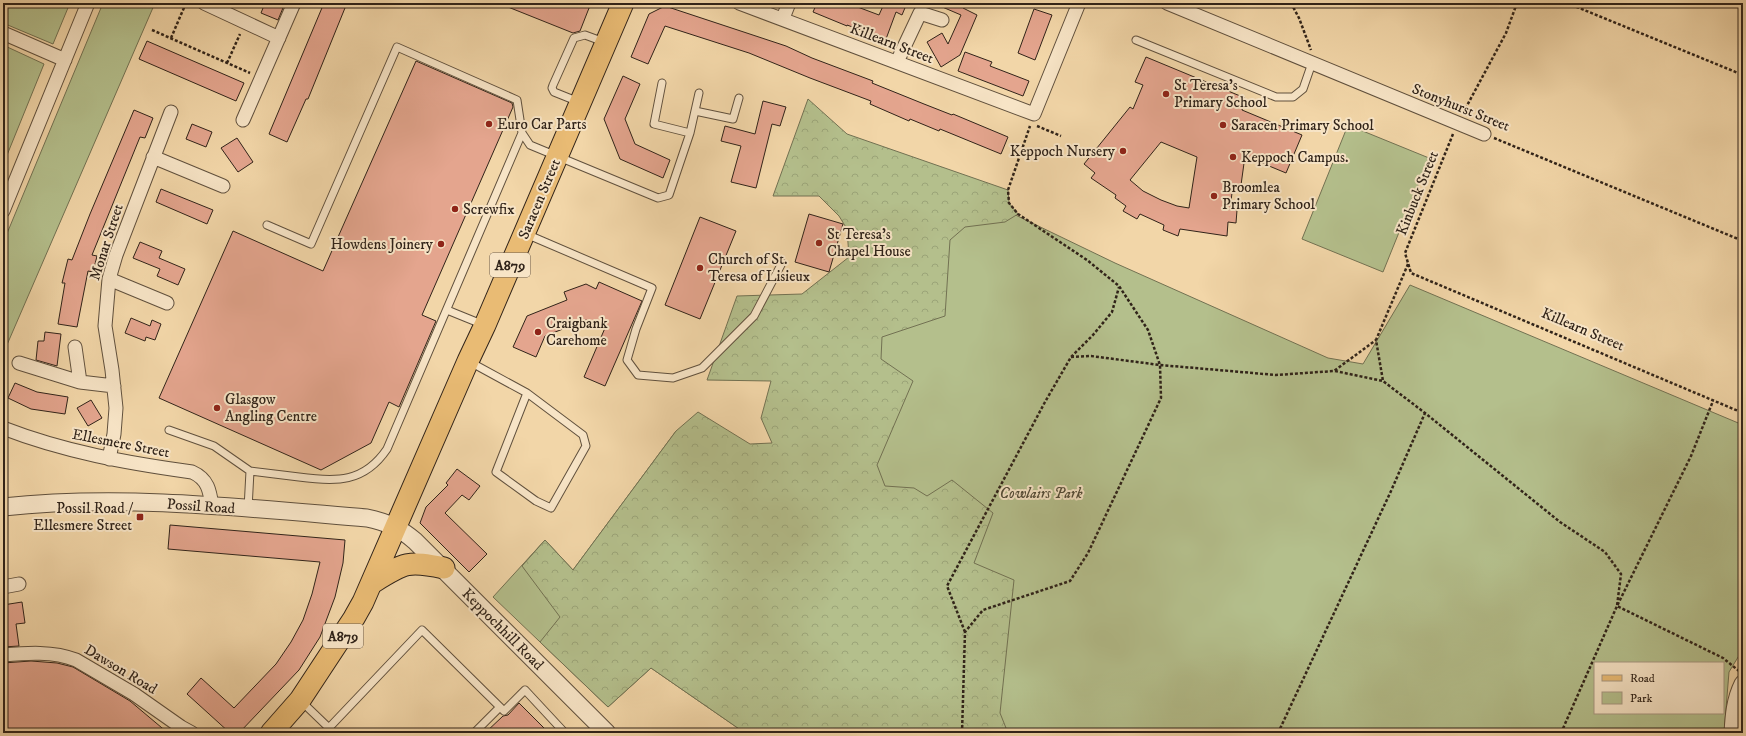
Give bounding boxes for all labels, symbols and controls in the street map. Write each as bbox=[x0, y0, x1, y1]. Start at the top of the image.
street label: Killearn Street bbox=[847, 19, 937, 68]
place label: St Teresa's Primary School bbox=[1174, 76, 1267, 112]
street label: Stonyhurst Street bbox=[1409, 79, 1513, 136]
marker: St Teresa's Primary School bbox=[1161, 89, 1171, 99]
place label: Euro Car Parts bbox=[497, 115, 587, 134]
place label: Saracen Primary School bbox=[1231, 116, 1374, 135]
marker: Euro Car Parts bbox=[484, 119, 494, 129]
marker: Saracen Primary School bbox=[1218, 120, 1228, 130]
place label: Keppoch Nursery bbox=[1010, 142, 1116, 161]
marker: Keppoch Nursery bbox=[1118, 146, 1128, 156]
place label: Keppoch Campus. bbox=[1241, 148, 1348, 167]
street label: Kinbuck Street bbox=[1392, 148, 1443, 238]
marker: Keppoch Campus. bbox=[1228, 152, 1238, 162]
street label: Saracen Street bbox=[514, 156, 565, 242]
place label: Broomlea Primary School bbox=[1222, 178, 1315, 214]
marker: Broomlea Primary School bbox=[1209, 191, 1219, 201]
place label: Screwfix bbox=[463, 200, 515, 219]
street label: Monar Street bbox=[85, 201, 128, 283]
marker: Screwfix bbox=[450, 204, 460, 214]
place label: St Teresa's Chapel House bbox=[827, 225, 911, 261]
place label: Howdens Joinery bbox=[331, 235, 434, 254]
marker: St Teresa's Chapel House bbox=[814, 238, 824, 248]
marker: Howdens Joinery bbox=[436, 239, 446, 249]
place label: Church of St. Teresa of Lisieux bbox=[708, 250, 811, 286]
road number: A879 bbox=[490, 253, 530, 277]
marker: Church of St. Teresa of Lisieux bbox=[695, 263, 705, 273]
street label: Killearn Street bbox=[1539, 304, 1627, 355]
place label: Craigbank Carehome bbox=[546, 314, 608, 350]
marker: Craigbank Carehome bbox=[533, 327, 543, 337]
place label: Glasgow Angling Centre bbox=[225, 390, 317, 426]
marker: Glasgow Angling Centre bbox=[212, 403, 222, 413]
street label: Ellesmere Street bbox=[71, 425, 171, 462]
park label: Cowlairs Park bbox=[1000, 484, 1083, 503]
street label: Possil Road bbox=[166, 495, 236, 518]
place label: Possil Road / Ellesmere Street bbox=[33, 499, 134, 535]
marker: Possil Road / Ellesmere Street bbox=[135, 512, 145, 522]
street label: Keppochhill Road bbox=[458, 584, 548, 675]
road number: A879 bbox=[323, 624, 363, 648]
street label: Dawson Road bbox=[81, 640, 161, 699]
legend bbox=[1594, 662, 1724, 714]
text: Road bbox=[1630, 671, 1655, 686]
text: Park bbox=[1630, 691, 1652, 706]

